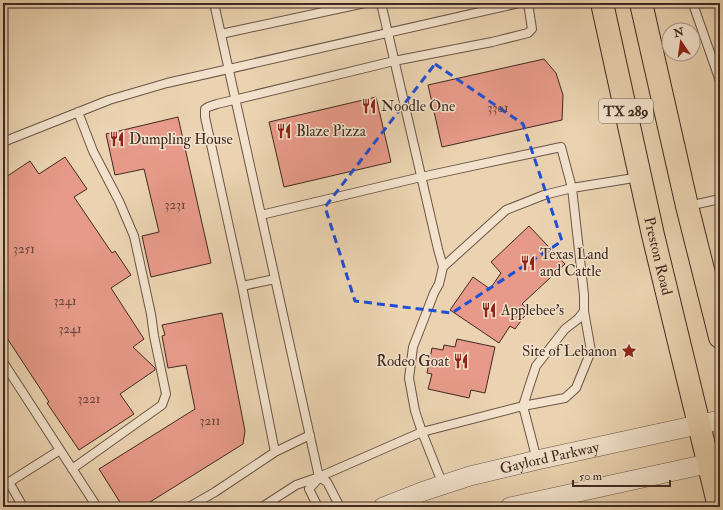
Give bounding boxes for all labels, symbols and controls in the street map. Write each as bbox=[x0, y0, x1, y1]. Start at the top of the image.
north arrow bbox=[661, 22, 701, 62]
text: N bbox=[672, 25, 686, 40]
restaurant icon: Noodle One bbox=[360, 97, 378, 115]
place label: Noodle One bbox=[381, 97, 455, 116]
road number: TX 289 bbox=[599, 99, 653, 123]
house number: 3301 bbox=[487, 100, 509, 116]
restaurant icon: Blaze Pizza bbox=[275, 122, 293, 140]
place label: Blaze Pizza bbox=[296, 122, 367, 141]
restaurant icon: Dumpling House bbox=[108, 130, 126, 148]
place label: Dumpling House bbox=[129, 130, 233, 150]
house number: 3231 bbox=[164, 197, 186, 213]
street label: Preston Road bbox=[639, 215, 676, 298]
house number: 3251 bbox=[13, 241, 35, 257]
place label: Texas Land and Cattle bbox=[540, 245, 609, 281]
restaurant icon: Texas Land and Cattle bbox=[519, 254, 537, 272]
house number: 3241 bbox=[53, 293, 77, 309]
restaurant icon: Applebee's bbox=[480, 301, 498, 319]
place label: Applebee's bbox=[500, 301, 564, 321]
house number: 3241 bbox=[58, 321, 82, 337]
place label: Site of Lebanon bbox=[522, 342, 617, 361]
place icon: Site of Lebanon bbox=[620, 342, 638, 360]
place label: Rodeo Goat bbox=[376, 352, 449, 371]
restaurant icon: Rodeo Goat bbox=[452, 352, 470, 370]
house number: 3221 bbox=[78, 391, 101, 407]
house number: 3211 bbox=[200, 413, 221, 429]
street label: Gaylord Parkway bbox=[498, 438, 601, 479]
scale bar bbox=[573, 462, 670, 488]
text: 50 m bbox=[579, 469, 603, 484]

